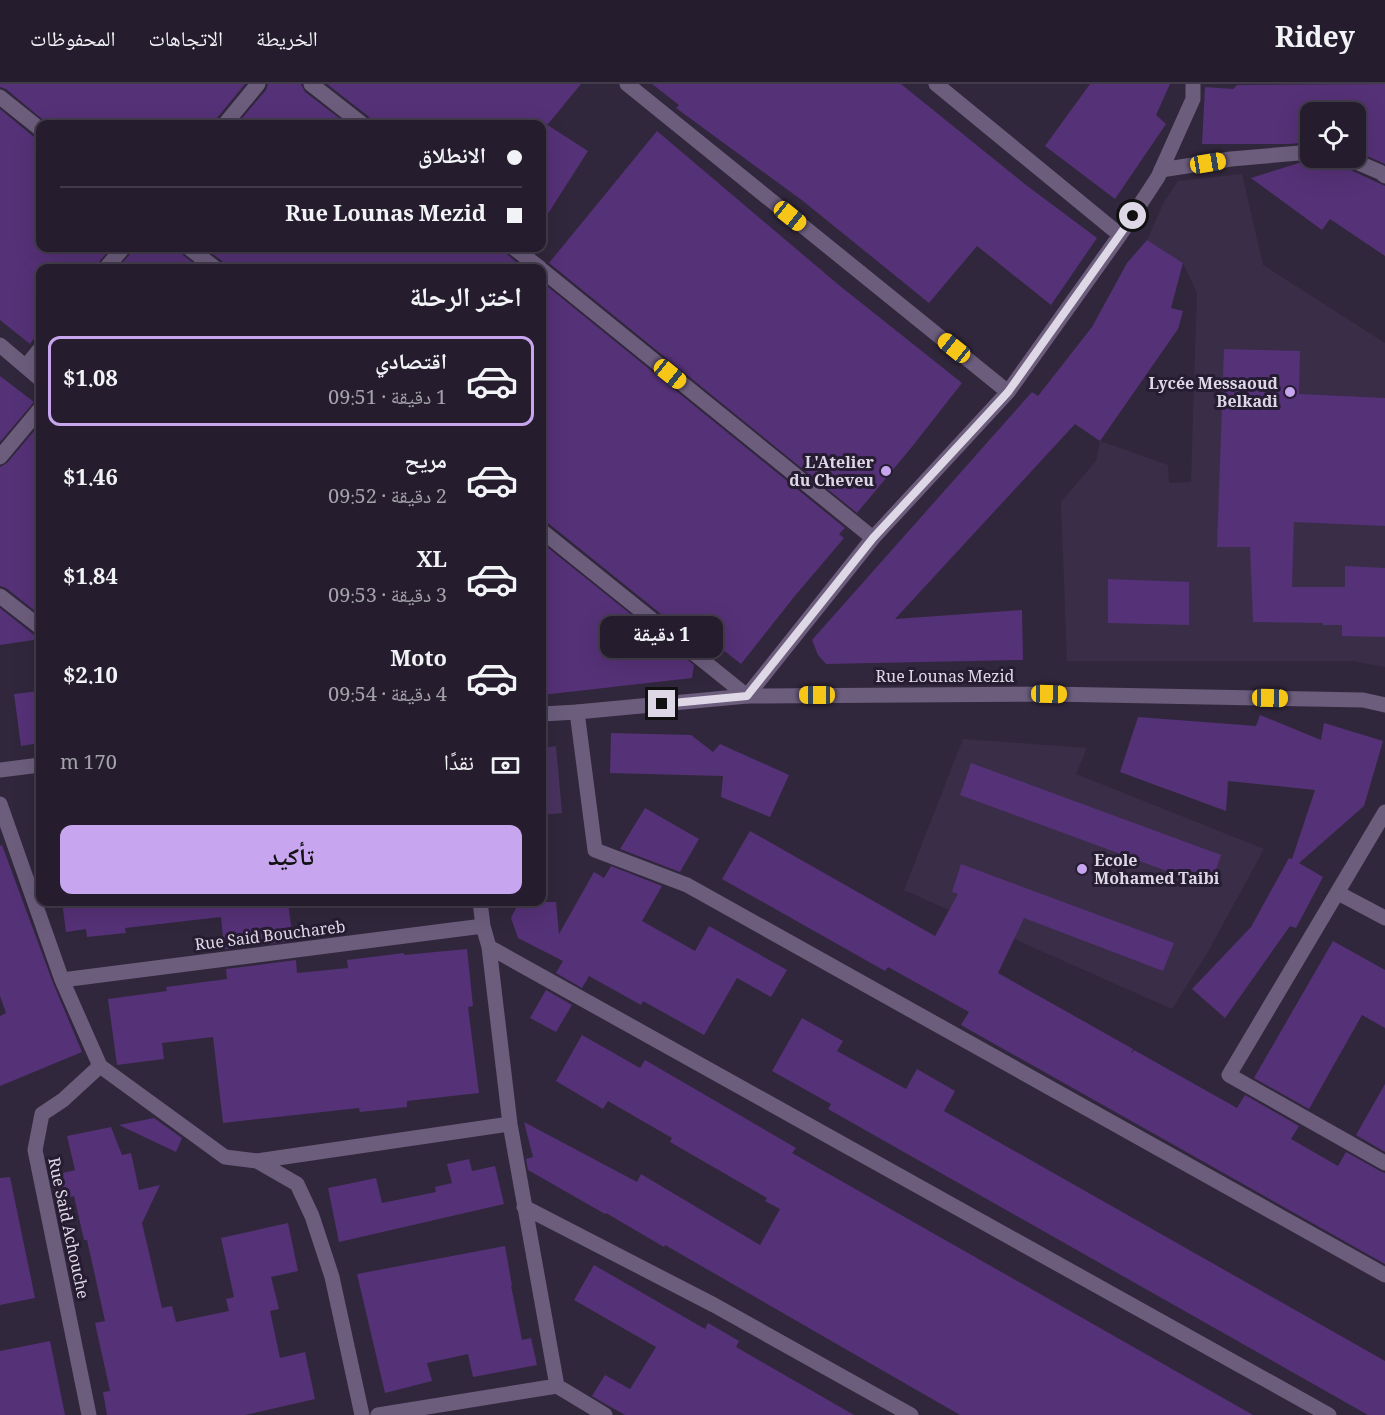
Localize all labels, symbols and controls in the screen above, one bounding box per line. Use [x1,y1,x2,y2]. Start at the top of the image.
text: Ridey [1275,17,1355,65]
text: المحفوظات [30,24,115,59]
text: الاتجاهات [148,24,223,59]
text: الخريطة [256,24,318,59]
map controls [1300,102,1366,168]
button: locate [1300,102,1366,168]
text: الانطلاق [418,139,486,177]
car [1189,151,1227,175]
text: Rue Lounas Mezid [285,197,486,235]
car [770,198,810,234]
route start [1119,202,1146,229]
text: اختر الرحلة [410,277,522,323]
car [934,330,974,366]
text: اقتصادي [375,345,447,383]
icon: car [465,354,519,408]
car [650,356,690,392]
text: $1.08 [63,362,118,400]
place label: Lycée Messaoud Belkadi [1148,372,1279,417]
text: 1 دقيقة · 09:51 [328,383,447,417]
marker: Lycée Messaoud Belkadi [1283,385,1297,399]
text: مريح [404,444,447,482]
place label: L'Atelier du Cheveu [789,451,875,496]
icon: car [465,453,519,507]
text: $1.46 [63,461,118,499]
marker: L'Atelier du Cheveu [879,464,893,478]
text: 2 دقيقة · 09:52 [328,482,447,516]
text: XL [416,543,447,581]
icon: car [465,552,519,606]
text: $1.84 [63,560,118,598]
text: 3 دقيقة · 09:53 [328,581,447,615]
callout: 1 دقيقة [600,617,724,659]
text: 1 دقيقة [633,620,690,654]
text: Moto [390,642,447,680]
icon: car [465,651,519,705]
text: $2.10 [63,659,118,697]
street label: Rue Lounas Mezid [876,665,1015,692]
text: 4 دقيقة · 09:54 [328,680,447,714]
car [1031,685,1067,703]
car [799,686,835,704]
car [1252,689,1288,707]
route end [648,690,675,717]
text: نقدًا [444,746,474,784]
text: 170 m [60,748,117,782]
icon: cash [489,749,522,782]
button: تأكيد [60,825,522,894]
place label: Ecole Mohamed Taibi [1094,849,1220,894]
marker: Ecole Mohamed Taibi [1075,862,1089,876]
street label: Rue Said Bouchareb [193,915,347,960]
street label: Rue Said Achouche [38,1155,95,1302]

